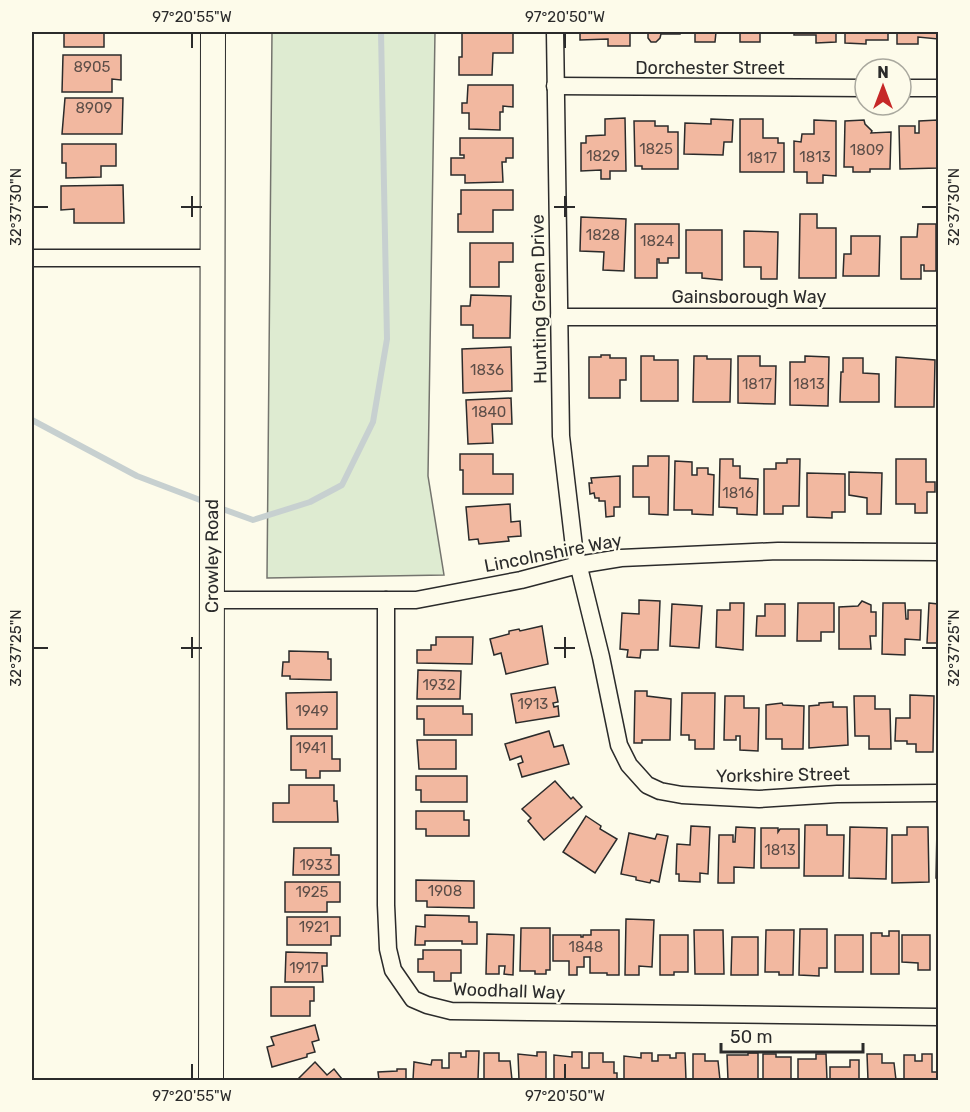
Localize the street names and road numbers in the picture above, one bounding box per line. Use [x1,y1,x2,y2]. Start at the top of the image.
street label: Dorchester Street [635,57,785,79]
street label: Hunting Green Drive [527,214,551,384]
street label: Gainsborough Way [671,286,827,308]
street label: Crowley Road [201,499,223,613]
street label: Lincolnshire Way [482,529,624,577]
street label: Yorkshire Street [716,763,850,787]
street label: Woodhall Way [452,978,566,1004]

